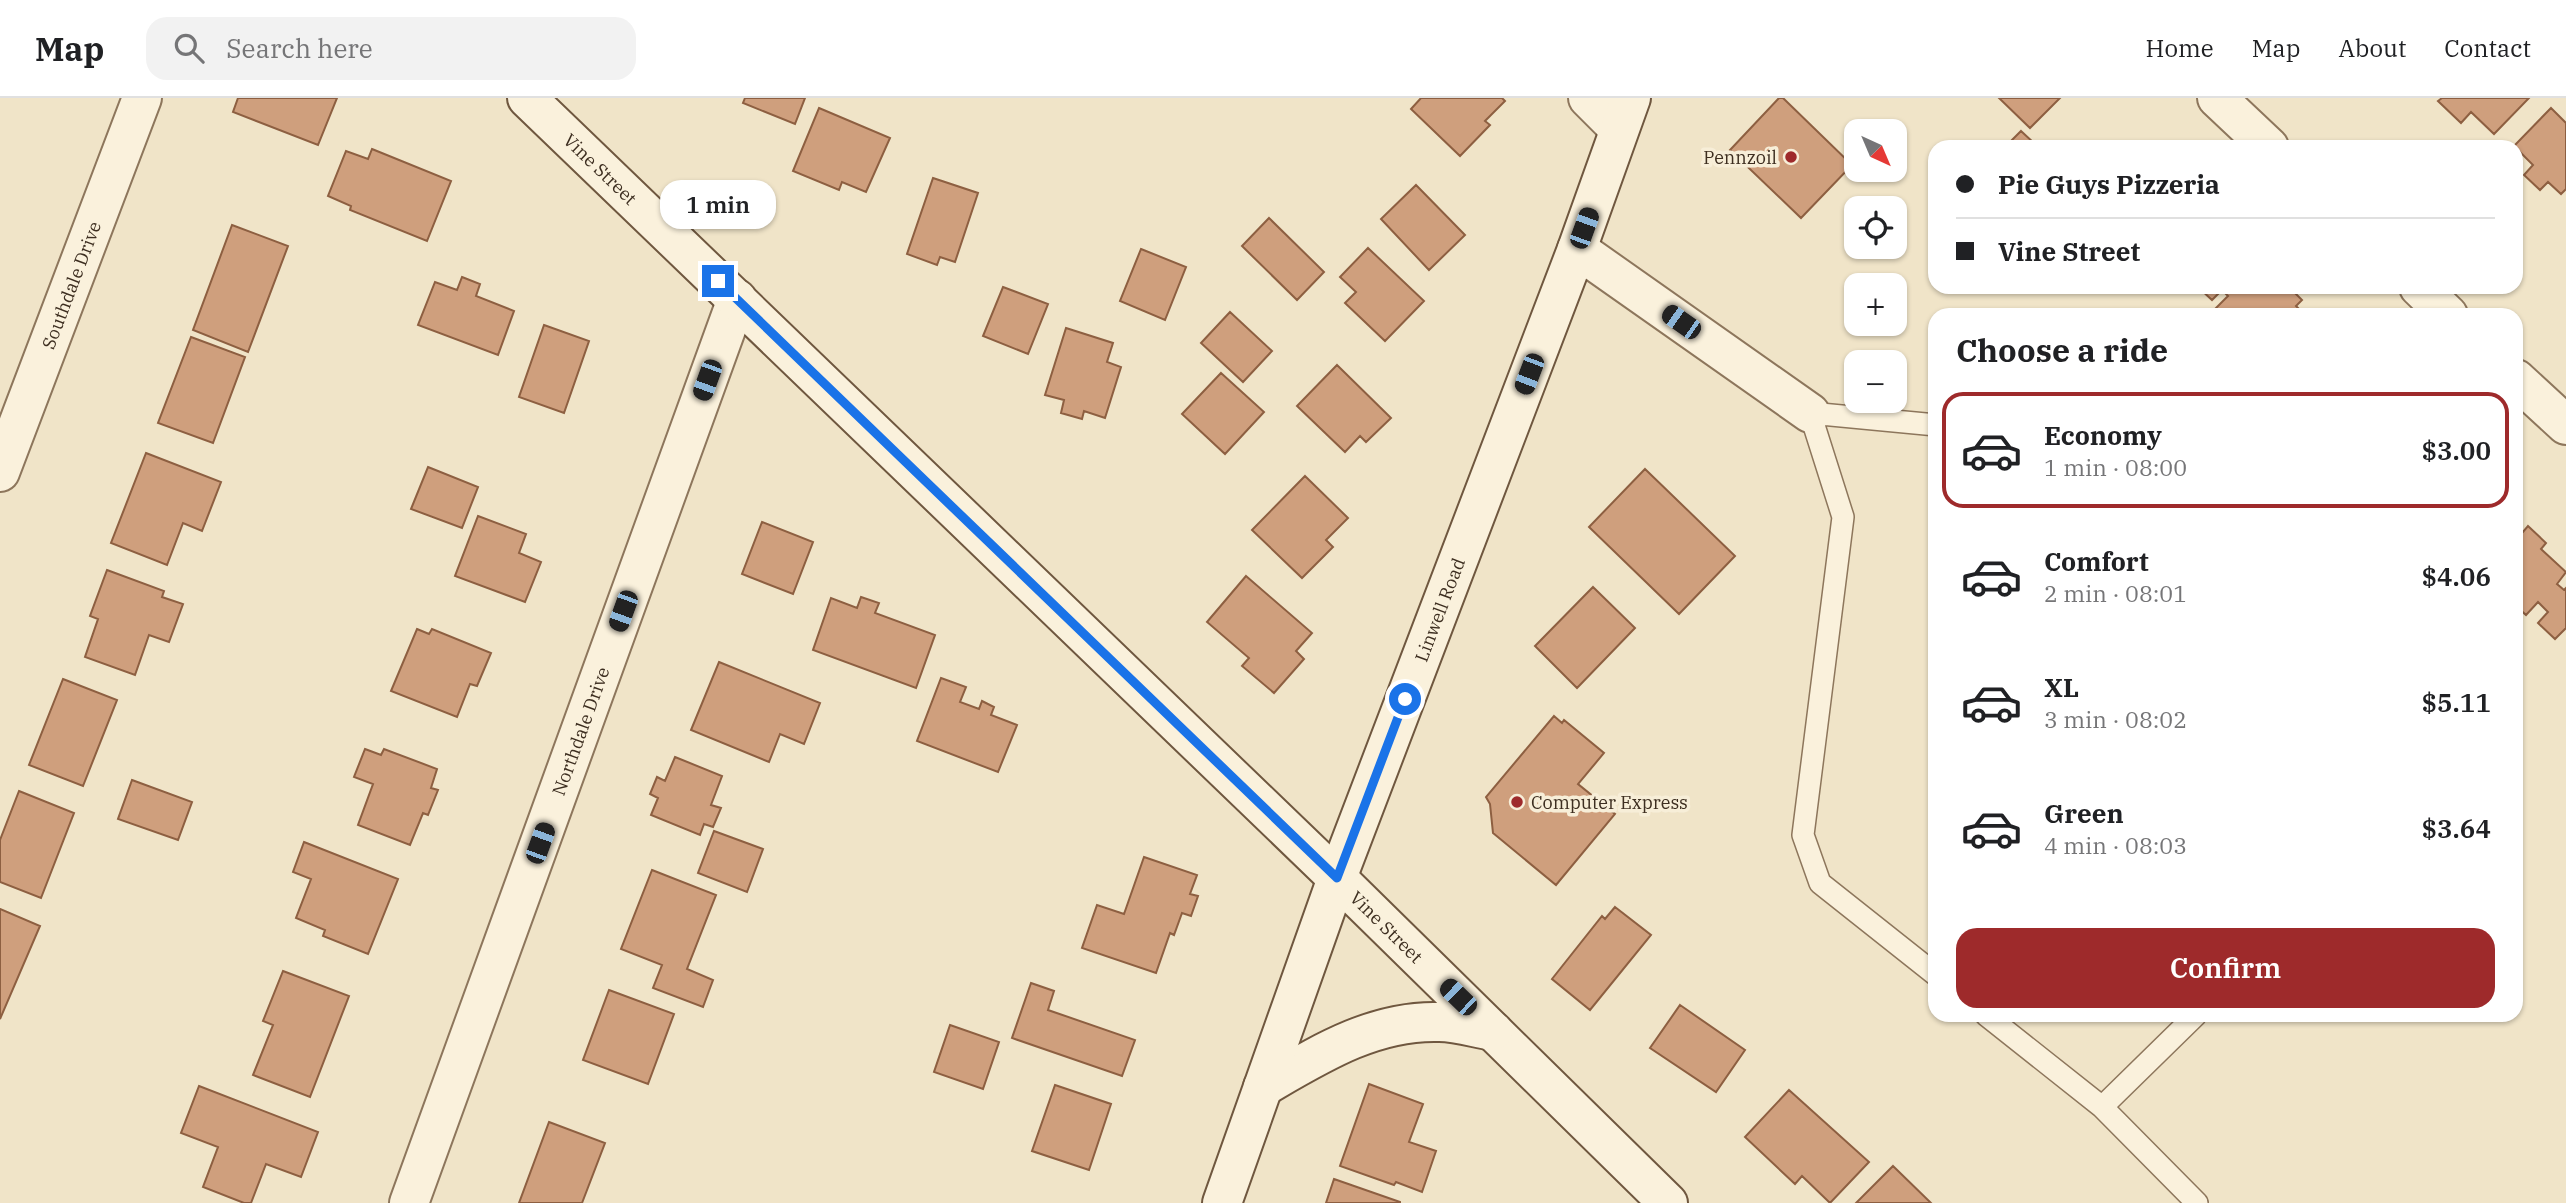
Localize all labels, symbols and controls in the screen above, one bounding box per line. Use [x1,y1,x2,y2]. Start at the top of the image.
search box [146,17,636,80]
text: Map [35,27,104,70]
icon: search [170,29,208,67]
text: Search here [226,31,373,65]
text: Home [2146,32,2214,64]
text: Map [2252,32,2300,64]
text: About [2338,32,2406,64]
text: Contact [2444,32,2531,64]
north arrow [1844,119,1908,182]
map controls [1844,119,1907,413]
street label: Vine Street [559,128,642,209]
place label: Pennzoil [1703,146,1777,169]
marker: Pennzoil [1783,149,1799,165]
text: Pie Guys Pizzeria [1998,167,2220,201]
callout: 1 min [660,180,776,228]
text: 1 min [686,189,750,219]
button: locate [1844,196,1907,259]
car [1567,205,1602,251]
street label: Southdale Drive [36,218,106,352]
text: Vine Street [1998,234,2140,268]
route end [702,265,734,297]
button: + [1844,273,1907,336]
car [1658,301,1705,343]
text: Choose a ride [1956,329,2168,371]
button: − [1844,350,1907,413]
car [1512,351,1547,397]
car [690,357,725,403]
text: Economy [2044,418,2162,452]
icon: car [1960,419,2023,482]
text: $3.00 [2422,433,2491,467]
text: 1 min · 08:00 [2044,452,2187,482]
text: Comfort [2044,544,2149,578]
icon: car [1960,545,2023,608]
street label: Linwell Road [1409,554,1470,665]
text: $4.06 [2422,559,2491,593]
text: 2 min · 08:01 [2044,578,2187,608]
car [606,588,641,634]
street label: Northdale Drive [546,664,614,799]
text: XL [2044,670,2079,704]
icon: car [1960,671,2023,734]
route start [1389,683,1421,715]
text: $5.11 [2422,685,2491,719]
text: 3 min · 08:02 [2044,704,2187,734]
place label: Computer Express [1531,791,1688,814]
marker: Computer Express [1509,794,1525,810]
text: Green [2044,796,2124,830]
icon: car [1960,797,2023,860]
text: $3.64 [2422,811,2491,845]
car [523,820,558,866]
text: 4 min · 08:03 [2044,830,2187,860]
street label: Vine Street [1345,886,1428,968]
button: Confirm [1956,928,2495,1008]
car [1436,975,1481,1019]

